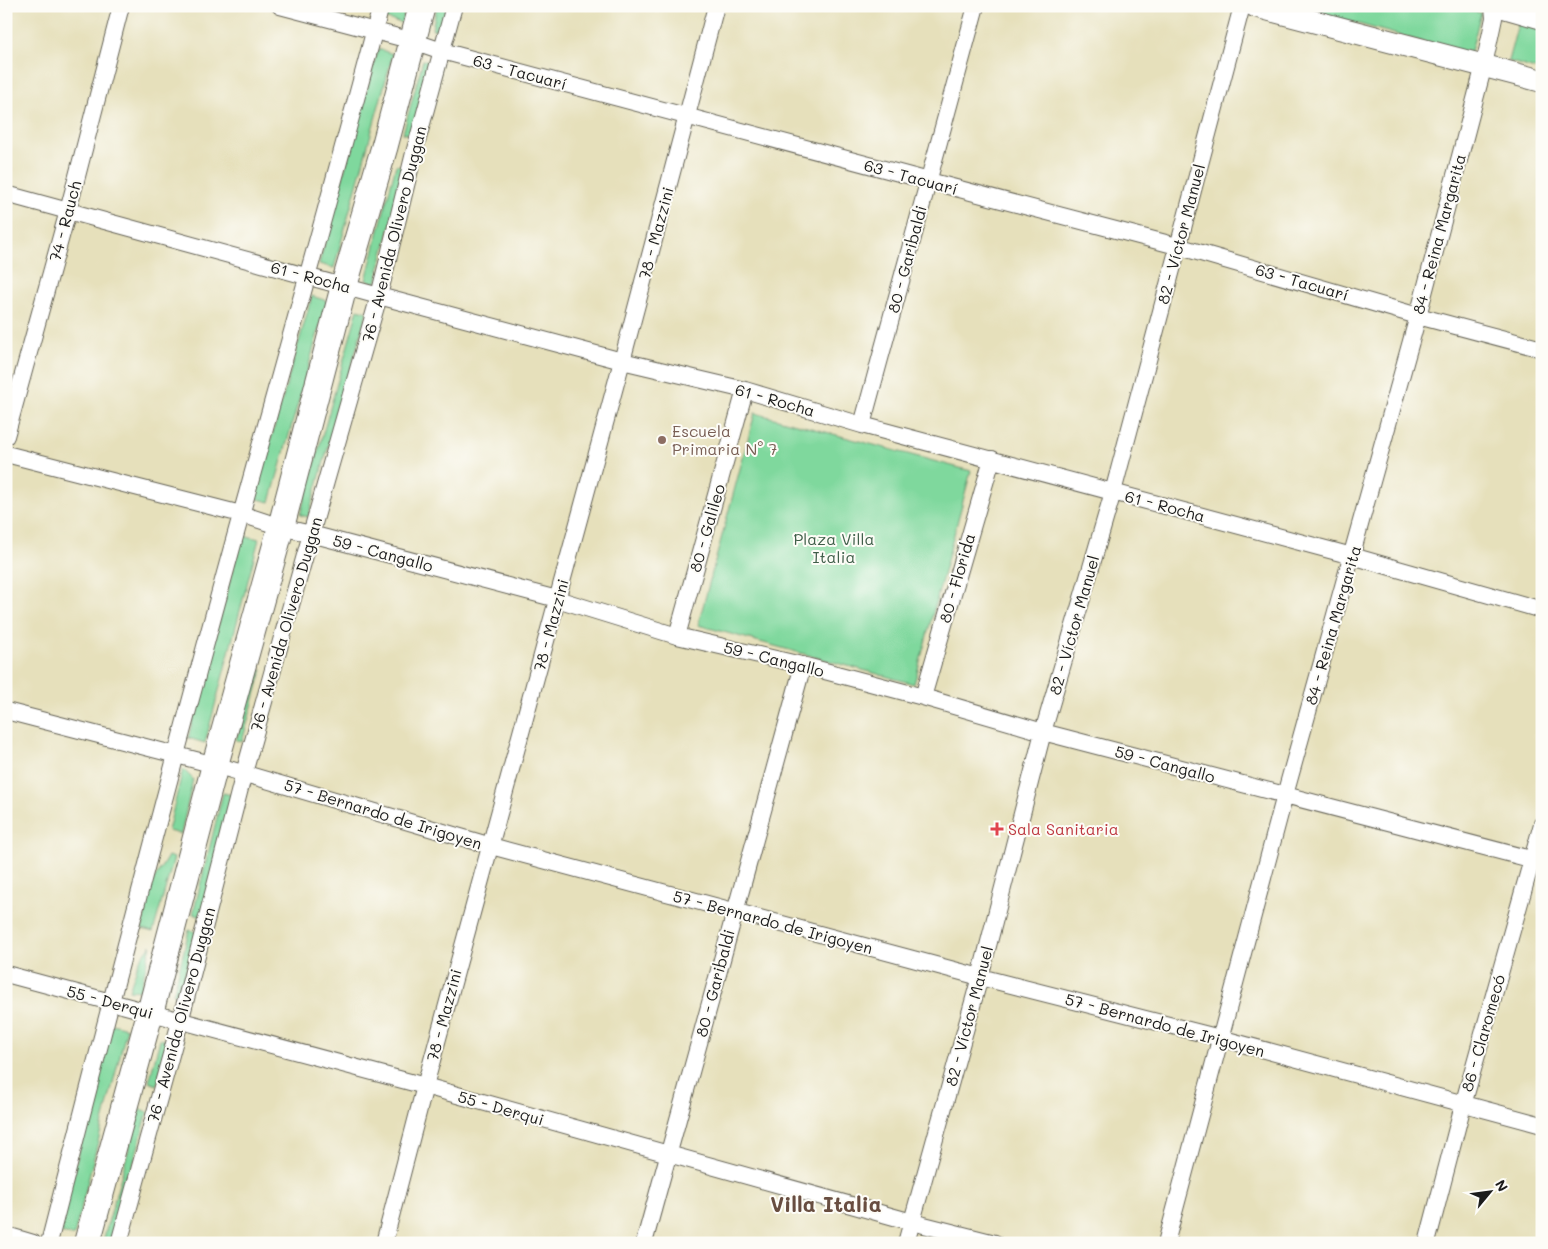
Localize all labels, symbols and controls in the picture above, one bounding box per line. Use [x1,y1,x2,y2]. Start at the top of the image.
street label: 63 - Tacuarí [471,49,569,94]
street label: 76 - Avenida Olivero Duggan [356,124,431,344]
street label: 84 - Reina Margarita [1407,151,1470,316]
street label: 63 - Tacuarí [862,154,960,199]
street label: 82 - Víctor Manuel [1152,161,1209,306]
street label: 74 - Rauch [44,178,85,264]
street label: 78 - Mazzini [633,184,678,281]
street label: 80 - Garibaldi [882,203,931,315]
street label: 61 - Rocha [269,256,353,297]
street label: 63 - Tacuarí [1253,258,1351,305]
street label: 61 - Rocha [733,378,817,421]
place label: Escuela Primaria N° 7 [672,420,778,459]
marker: Escuela Primaria N° 7 [656,434,668,446]
street label: 80 - Galileo [684,481,729,574]
street label: 61 - Rocha [1123,485,1207,526]
street label: 76 - Avenida Olivero Duggan [245,514,326,734]
park label: Plaza Villa Italia [794,528,874,567]
street label: 59 - Cangallo [331,529,436,576]
street label: 80 - Florida [934,531,979,625]
street label: 84 - Reina Margarita [1300,543,1365,707]
street label: 82 - Víctor Manuel [1044,553,1103,697]
street label: 78 - Mazzini [528,576,573,673]
street label: 59 - Cangallo [722,636,827,681]
street label: 59 - Cangallo [1113,740,1218,787]
street label: 57 - Bernardo de Irigoyen [282,773,485,854]
place label: Sala Sanitaria [1008,818,1119,839]
marker: Sala Sanitaria [990,822,1004,836]
street label: 57 - Bernardo de Irigoyen [671,885,875,958]
street label: 76 - Avenida Olivero Duggan [142,905,219,1125]
street label: 80 - Garibaldi [690,927,739,1039]
street label: 82 - Víctor Manuel [940,943,997,1088]
street label: 78 - Mazzini [421,966,466,1063]
street label: 86 - Claromecó [1456,972,1509,1094]
street label: 55 - Derqui [65,980,156,1023]
street label: 57 - Bernardo de Irigoyen [1063,988,1267,1061]
street label: 55 - Derqui [456,1085,547,1130]
north arrow [1466,1166,1516,1216]
text: N [1491,1176,1513,1195]
district label: Villa Italia [770,1190,882,1217]

